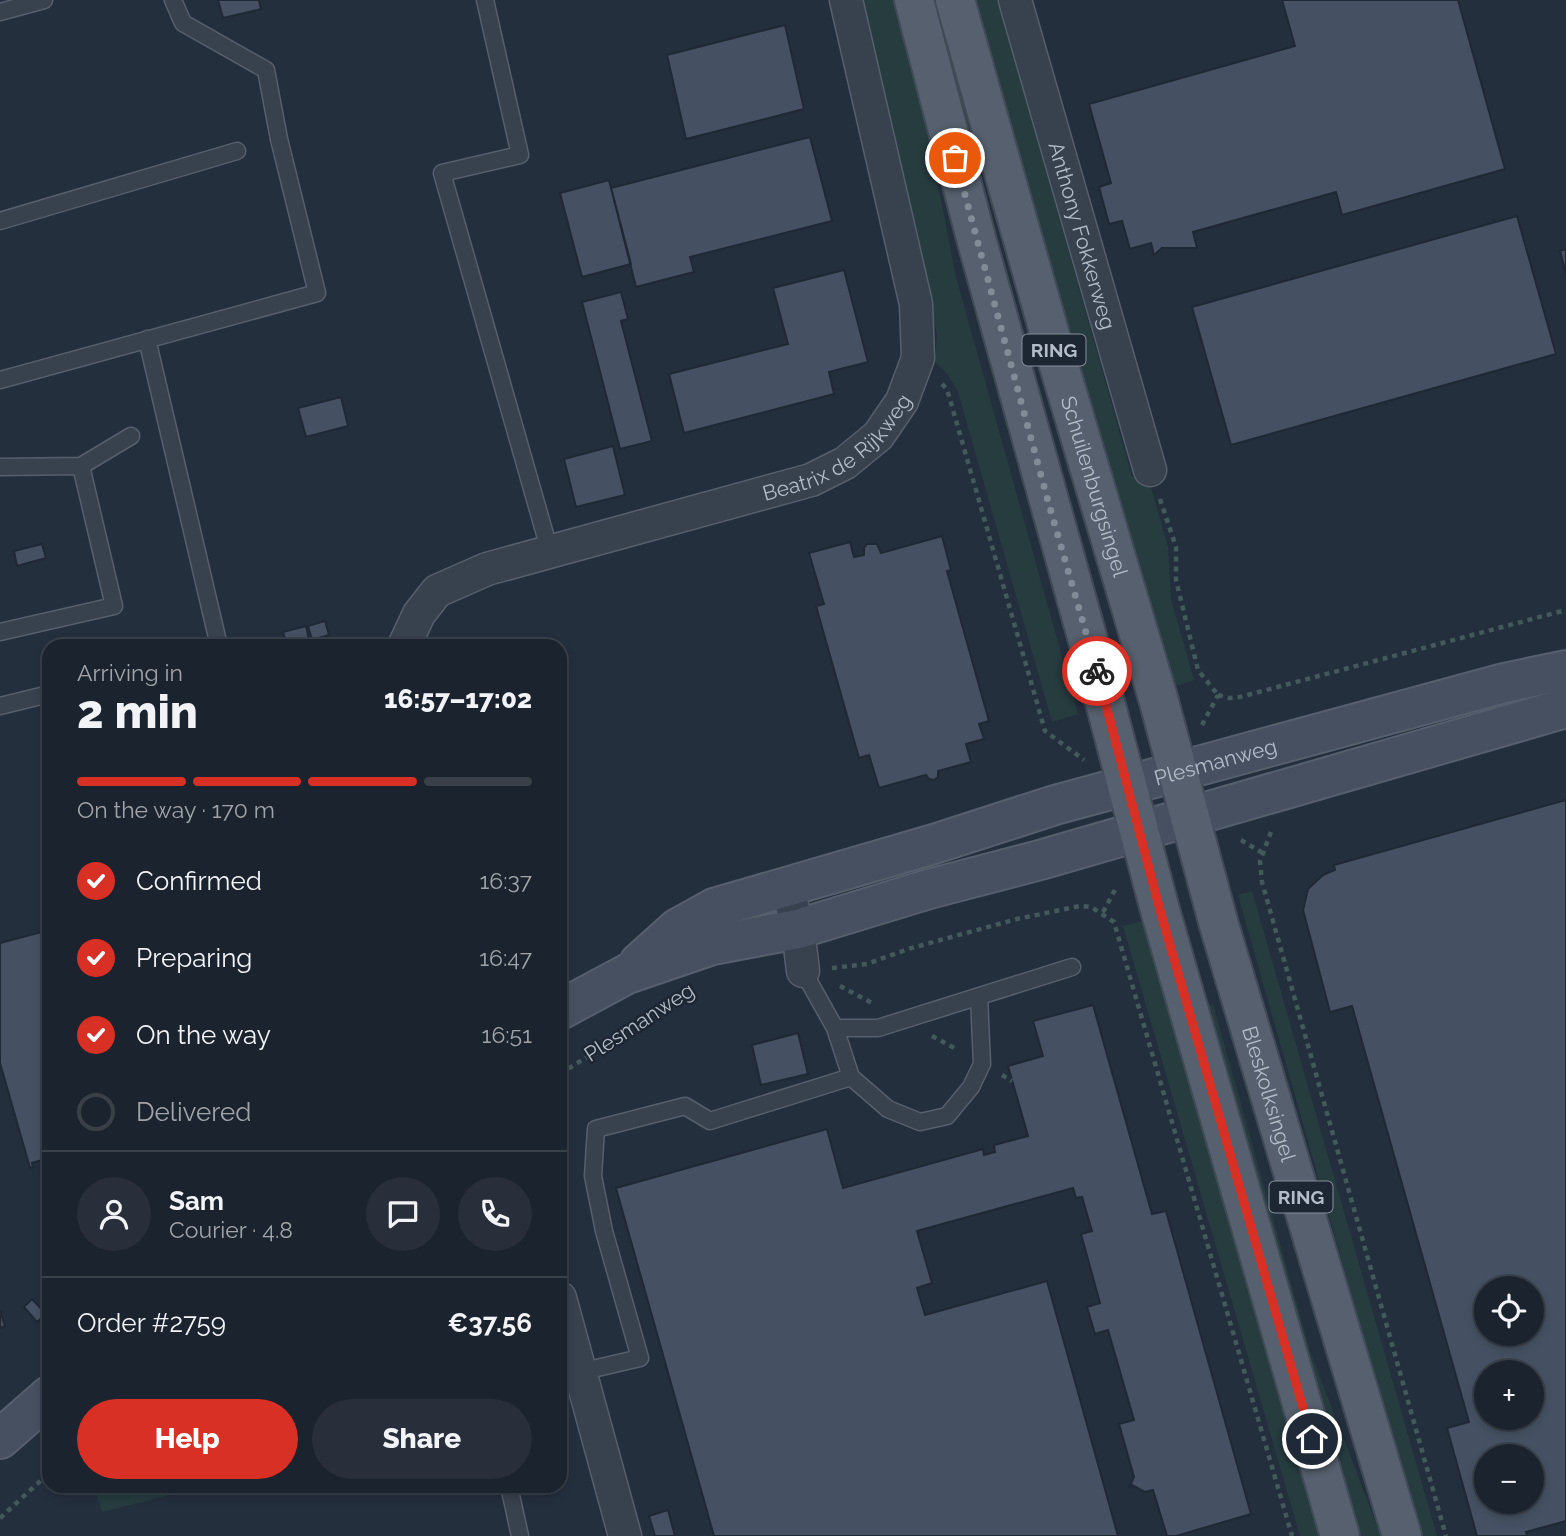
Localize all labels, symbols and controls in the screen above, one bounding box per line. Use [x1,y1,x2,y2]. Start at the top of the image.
pin [925,128,985,188]
icon: bag [936,139,974,177]
street label: Anthony Fokkerweg [1044,139,1121,332]
road number: RING [1023,334,1086,366]
street label: Beatrix de Rijkweg [760,389,916,505]
street label: Schuilenburgsingel [1056,393,1134,580]
courier [1062,636,1132,706]
icon: bike [1078,652,1116,690]
text: Arriving in [77,659,183,686]
text: 16:57–17:02 [384,684,532,714]
text: 2 min [77,685,198,739]
street label: Plesmanweg [1151,733,1279,790]
text: On the way · 170 m [77,796,275,823]
icon: check [77,862,115,900]
text: Confirmed [136,866,262,896]
text: 16:37 [479,867,532,894]
icon: check [77,939,115,977]
text: Preparing [136,943,252,973]
text: 16:47 [479,944,532,971]
street label: Plesmanweg [579,977,699,1067]
icon: check [77,1016,115,1054]
text: On the way [136,1020,271,1050]
text: 16:51 [482,1021,532,1048]
street label: Bleskolksingel [1237,1023,1302,1165]
text: Delivered [136,1097,251,1127]
button: person [77,1177,151,1251]
button: chat [366,1177,440,1251]
button: phone [458,1177,532,1251]
road number: RING [1270,1182,1332,1212]
text: Sam [169,1186,224,1216]
text: Courier · 4.8 [169,1216,293,1243]
map controls [1474,1276,1544,1514]
button: locate [1474,1276,1544,1346]
text: Order #2759 [77,1308,226,1338]
text: €37.56 [448,1308,532,1338]
button: + [1474,1360,1544,1430]
button: Help [77,1399,298,1479]
button: Share [312,1399,532,1479]
pin [1282,1409,1342,1469]
icon: home [1293,1420,1331,1458]
button: − [1474,1444,1544,1514]

